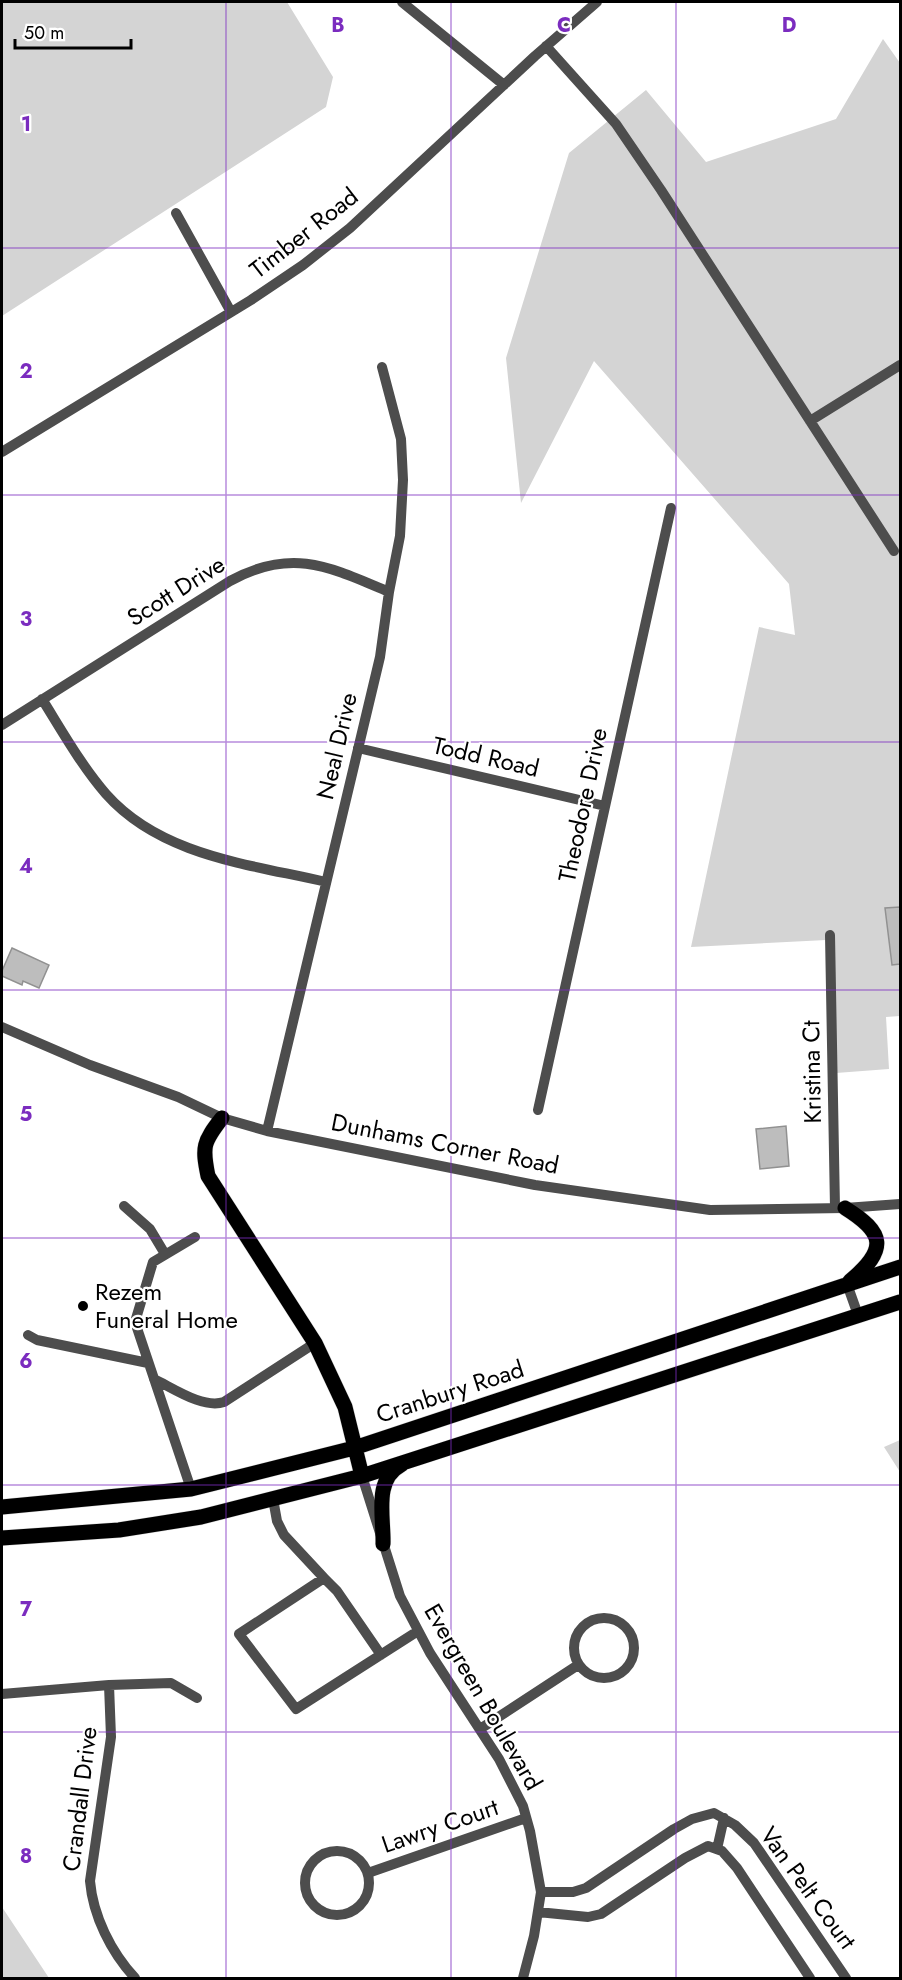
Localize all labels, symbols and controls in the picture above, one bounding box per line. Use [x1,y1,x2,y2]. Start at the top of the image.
text: B [331,11,345,40]
text: C [557,11,571,40]
text: D [782,11,796,40]
scale bar [15,12,130,50]
text: 50 m [24,20,64,46]
text: 1 [21,110,31,139]
street label: Timber Road [242,179,365,286]
text: 2 [19,357,33,386]
street label: Scott Drive [120,547,232,635]
text: 3 [20,605,32,634]
street label: Neal Drive [307,689,366,803]
street label: Theodore Drive [549,725,616,885]
street label: Todd Road [429,727,543,786]
text: 4 [19,852,33,881]
street label: Kristina Ct [793,1020,830,1124]
text: 5 [20,1100,33,1129]
street label: Dunhams Corner Road [328,1104,562,1183]
place label: Rezem Funeral Home [95,1274,238,1337]
marker: Rezem Funeral Home [76,1299,90,1313]
text: 6 [19,1347,33,1376]
street label: Cranbury Road [371,1351,528,1432]
text: 7 [20,1595,33,1624]
street label: Evergreen Boulevard [416,1597,551,1797]
street label: Crandall Drive [53,1725,106,1873]
street label: Lawry Court [377,1789,503,1862]
street label: Van Pelt Court [752,1819,865,1957]
text: 8 [20,1842,32,1871]

